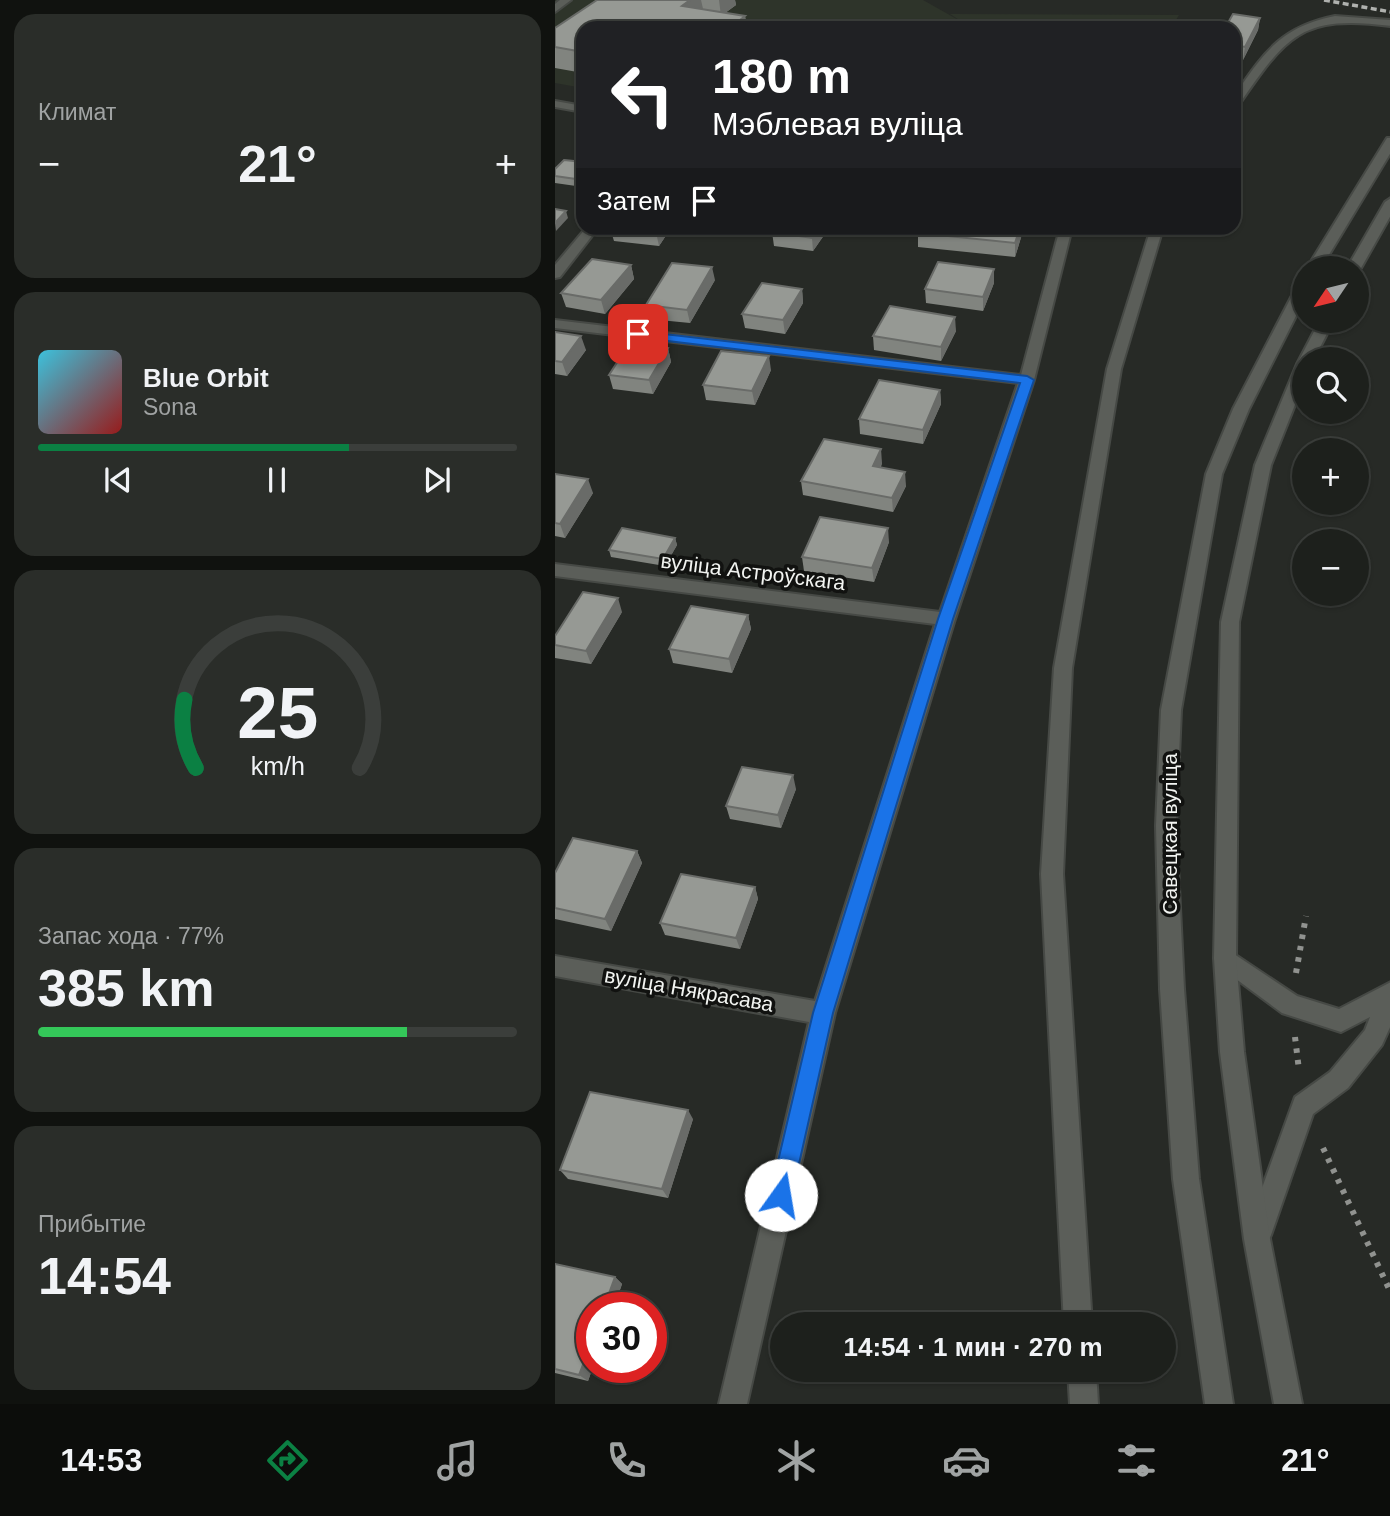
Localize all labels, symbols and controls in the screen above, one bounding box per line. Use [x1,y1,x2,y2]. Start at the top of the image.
icon: left [597,49,688,140]
text: 180 m [712,49,851,103]
text: Климат [38,99,116,125]
text: Мэблевая вуліца [712,106,963,142]
text: 21° [238,135,317,193]
text: − [38,143,60,185]
text: + [495,143,517,185]
icon: arrive [685,182,723,220]
text: Затем [597,186,671,216]
north arrow [1292,256,1369,332]
map controls [1292,256,1369,606]
pin [608,304,668,364]
icon: arrive [619,315,657,353]
button: search [1292,347,1369,424]
text: Blue Orbit [143,363,269,393]
text: Sona [143,394,197,420]
button: + [1292,438,1369,515]
icon: previous [99,461,137,499]
icon: pause [258,461,296,499]
icon: next [418,461,456,499]
button: − [1292,529,1369,606]
street label: вуліца Астроўскага [659,549,847,594]
text: 25 [237,672,318,753]
text: km/h [250,752,305,780]
street label: Савецкая вуліца [1158,753,1181,915]
text: Запас хода · 77% [38,923,224,949]
text: 385 km [38,959,214,1017]
street label: вуліца Някрасава [603,963,776,1016]
position arrow [744,1158,818,1232]
text: Прибытие [38,1211,146,1237]
text: 14:54 [38,1247,171,1305]
speed limit sign: 30 [576,1292,667,1383]
text: 14:54 · 1 мин · 270 m [843,1332,1103,1362]
icon: directions [263,1436,312,1485]
icon: music [433,1436,482,1485]
icon: phone [602,1436,651,1485]
icon: climate [772,1436,821,1485]
icon: car [942,1436,991,1485]
icon: filters [1112,1436,1161,1485]
text: 14:53 [60,1442,142,1478]
text: 21° [1281,1442,1330,1478]

